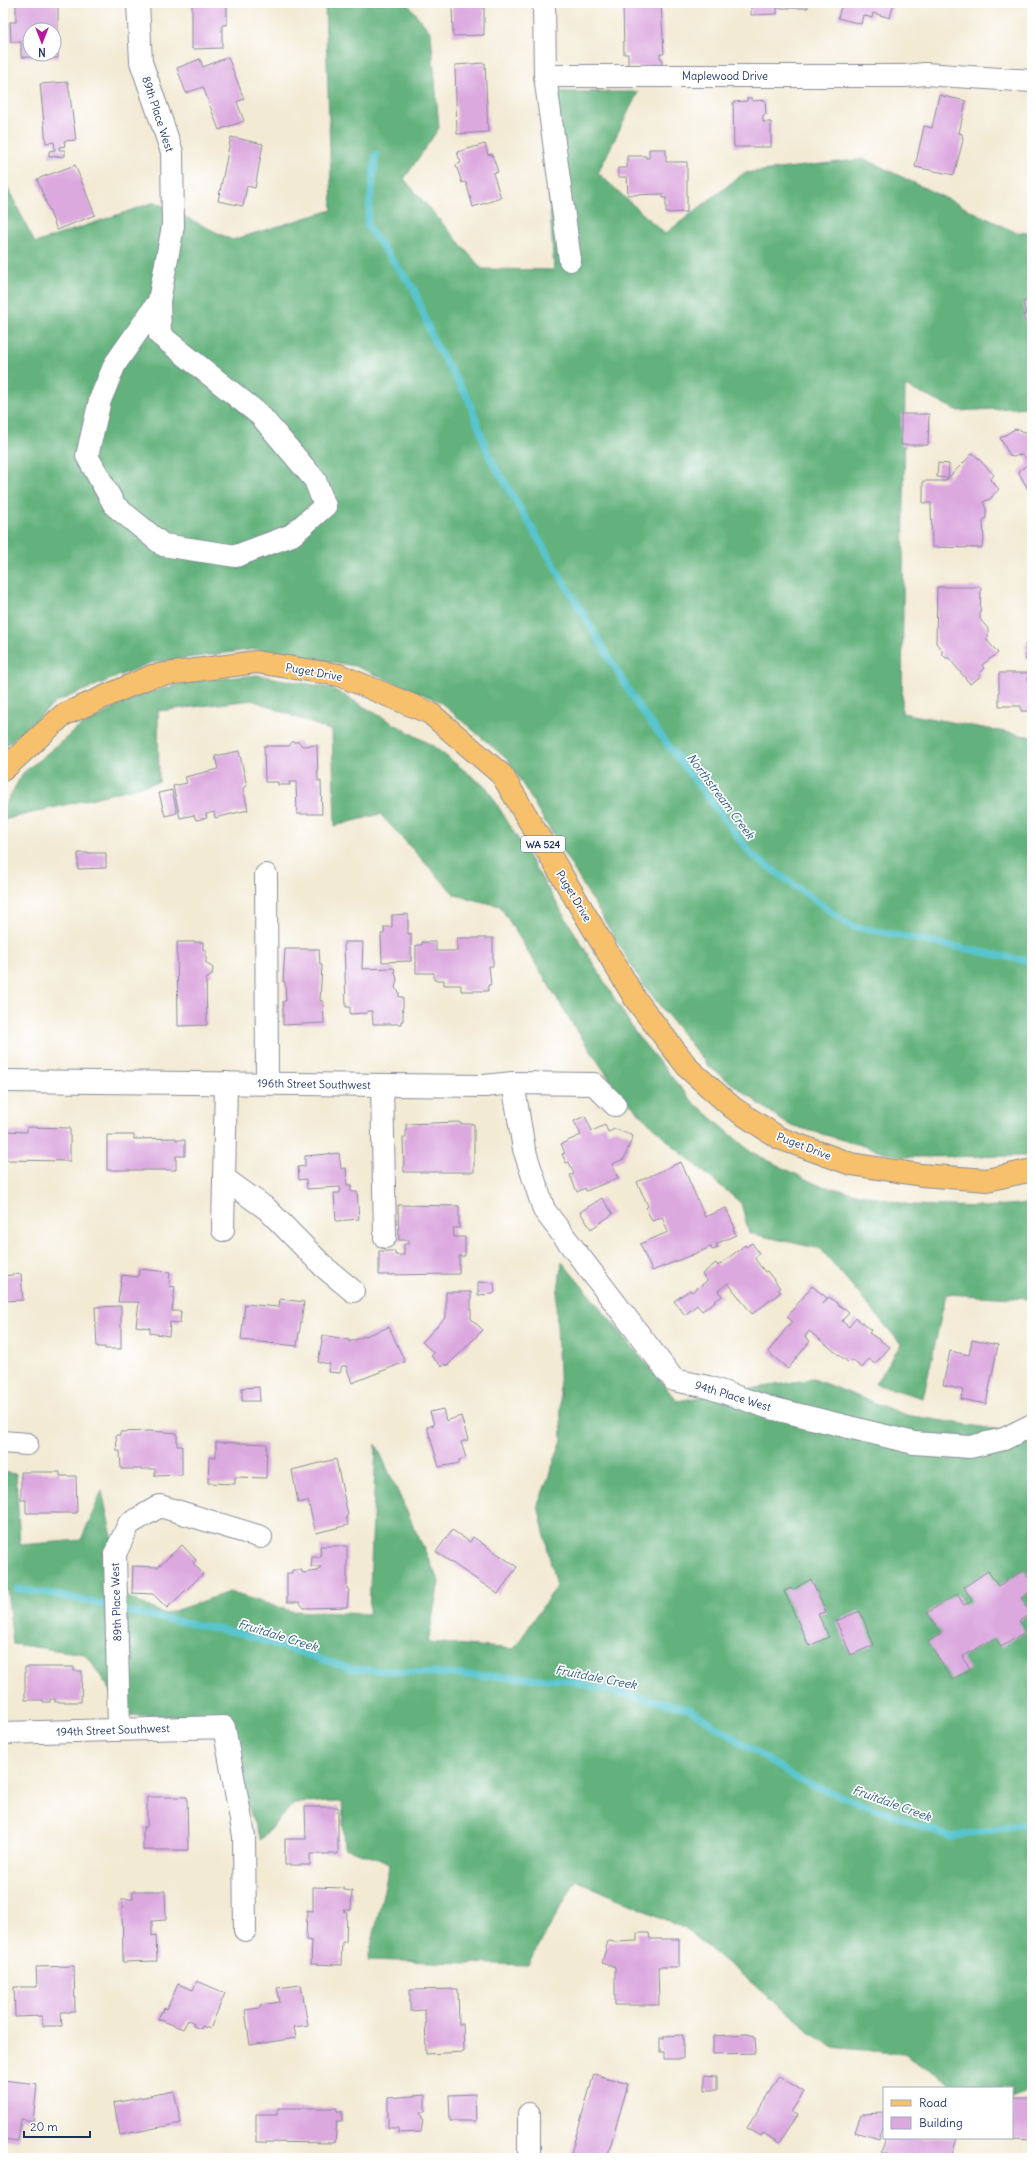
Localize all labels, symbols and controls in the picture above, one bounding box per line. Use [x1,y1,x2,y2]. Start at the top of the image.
north arrow [22,22,62,62]
text: N [38,45,46,59]
street label: Maplewood Drive [682,69,768,83]
street label: 89th Place West [139,74,177,154]
street label: Puget Drive [285,660,344,684]
water label: Northstream Creek [684,750,758,842]
road number: WA 524 [521,836,565,852]
street label: Puget Drive [553,868,595,924]
street label: 196th Street Southwest [257,1076,371,1092]
street label: Puget Drive [775,1129,833,1163]
street label: 94th Place West [693,1378,773,1414]
street label: 89th Place West [108,1562,124,1642]
water label: Fruitdale Creek [236,1616,320,1654]
water label: Fruitdale Creek [554,1662,639,1692]
street label: 194th Street Southwest [56,1721,170,1739]
water label: Fruitdale Creek [851,1782,934,1824]
legend [883,2087,1013,2139]
text: Road [919,2095,947,2110]
scale bar [24,2113,90,2139]
text: Building [919,2115,963,2130]
text: 20 m [30,2119,58,2134]

